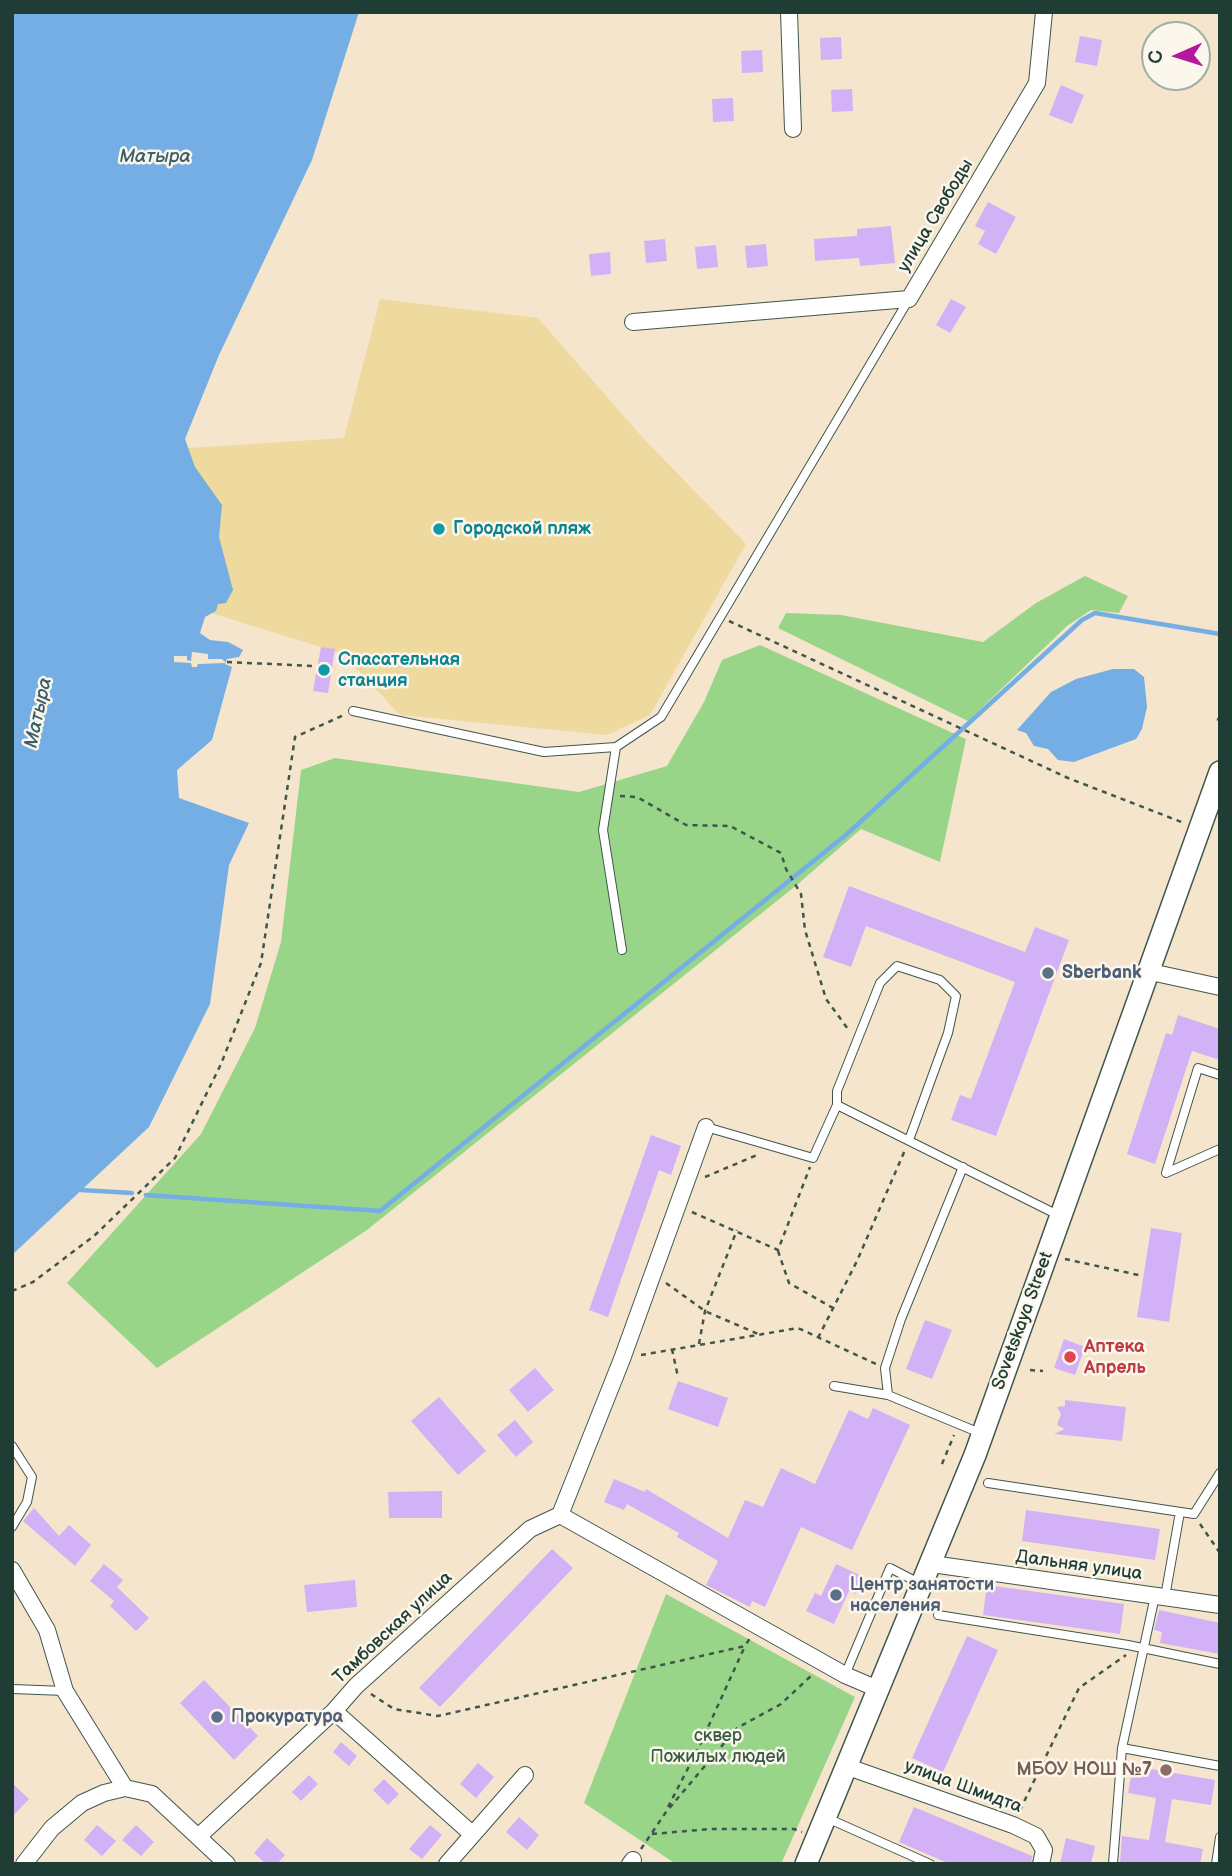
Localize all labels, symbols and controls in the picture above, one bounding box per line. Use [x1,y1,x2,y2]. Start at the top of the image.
north arrow [1141,21,1211,91]
text: С [1145,50,1168,64]
water label: Матыра [119,146,191,168]
street label: улица Свободы [894,155,978,277]
place label: Городской пляж [453,518,591,540]
marker: Городской пляж [431,521,447,537]
place label: Спасательная станция [338,649,460,692]
marker: Спасательная станция [316,662,332,678]
water label: Матыра [20,676,58,750]
place label: Sberbank [1062,962,1141,984]
marker: Sberbank [1040,965,1056,981]
street label: Sovetskaya Street [988,1249,1058,1393]
place label: Аптека Апрель [1084,1336,1146,1378]
marker: Аптека Апрель [1062,1349,1078,1365]
street label: Дальняя улица [1014,1546,1144,1586]
street label: Тамбовская улица [329,1567,457,1689]
place label: Центр занятости населения [850,1574,994,1616]
marker: Центр занятости населения [828,1587,844,1603]
place label: Прокуратура [231,1706,343,1728]
marker: Прокуратура [209,1709,225,1725]
park label: сквер Пожилых людей [650,1725,786,1768]
street label: улица Шмидта [901,1756,1025,1818]
place label: МБОУ НОШ №7 [1016,1759,1152,1781]
marker: МБОУ НОШ №7 [1158,1762,1174,1778]

